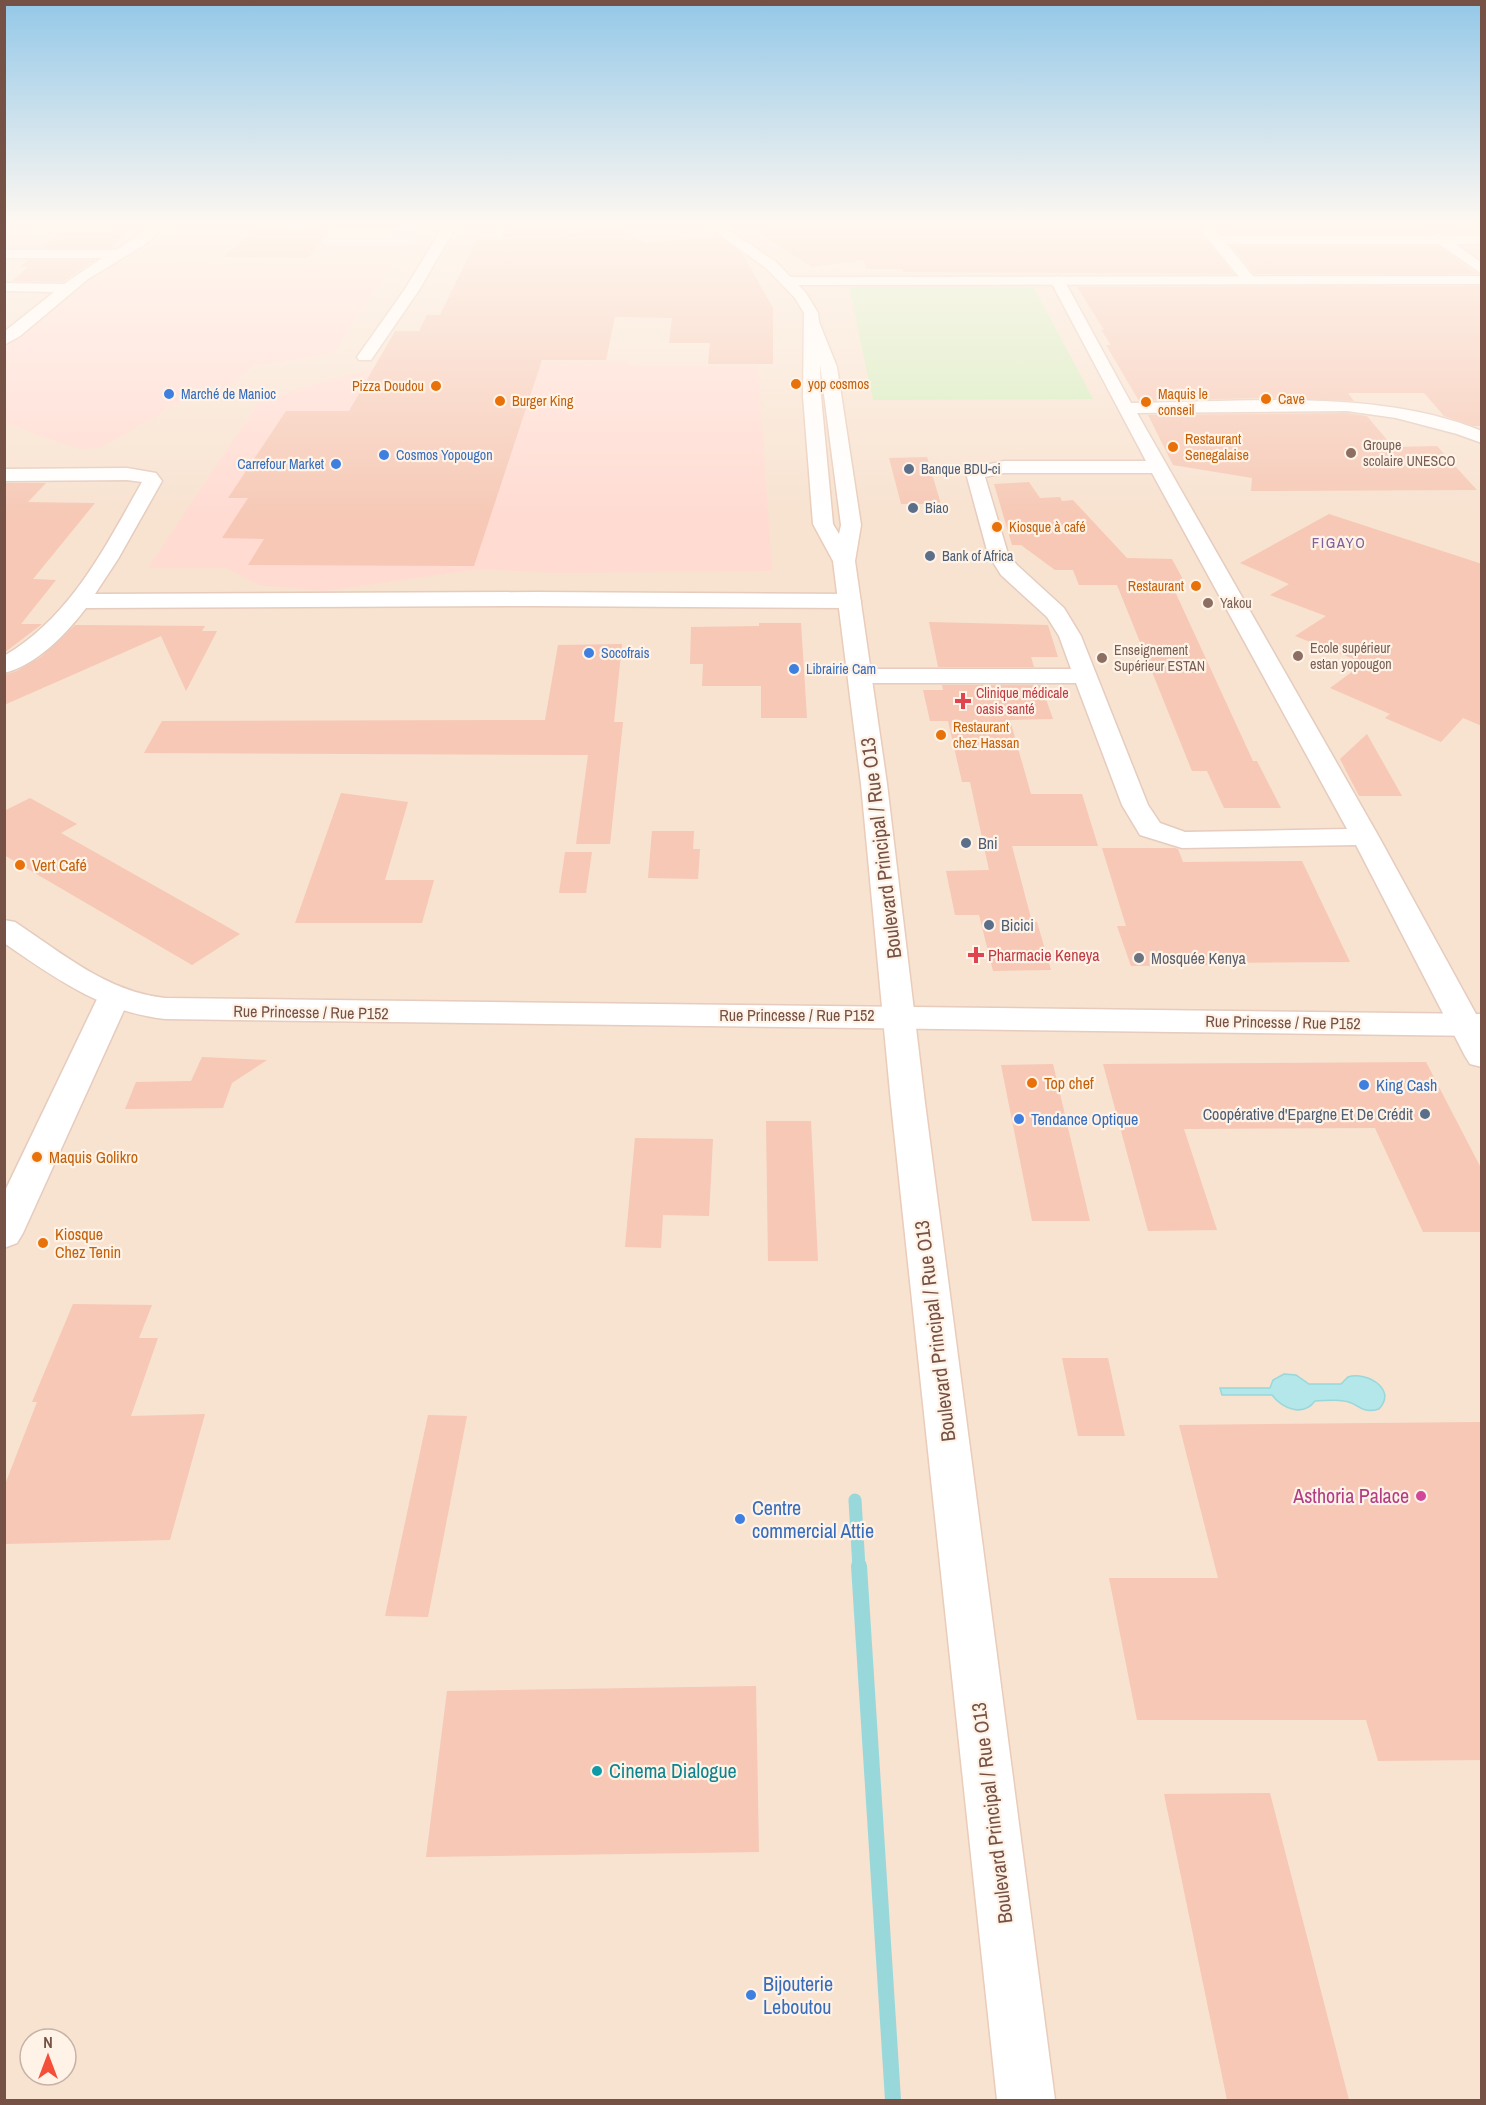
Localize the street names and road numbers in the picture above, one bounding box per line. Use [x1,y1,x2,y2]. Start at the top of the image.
street label: Boulevard Principal / Rue O13 [854,736,907,960]
street label: Rue Princesse / Rue P152 [233,1000,389,1024]
street label: Rue Princesse / Rue P152 [719,1004,875,1026]
street label: Rue Princesse / Rue P152 [1205,1010,1361,1034]
street label: Boulevard Principal / Rue O13 [908,1219,961,1443]
street label: Boulevard Principal / Rue O13 [965,1701,1018,1925]

